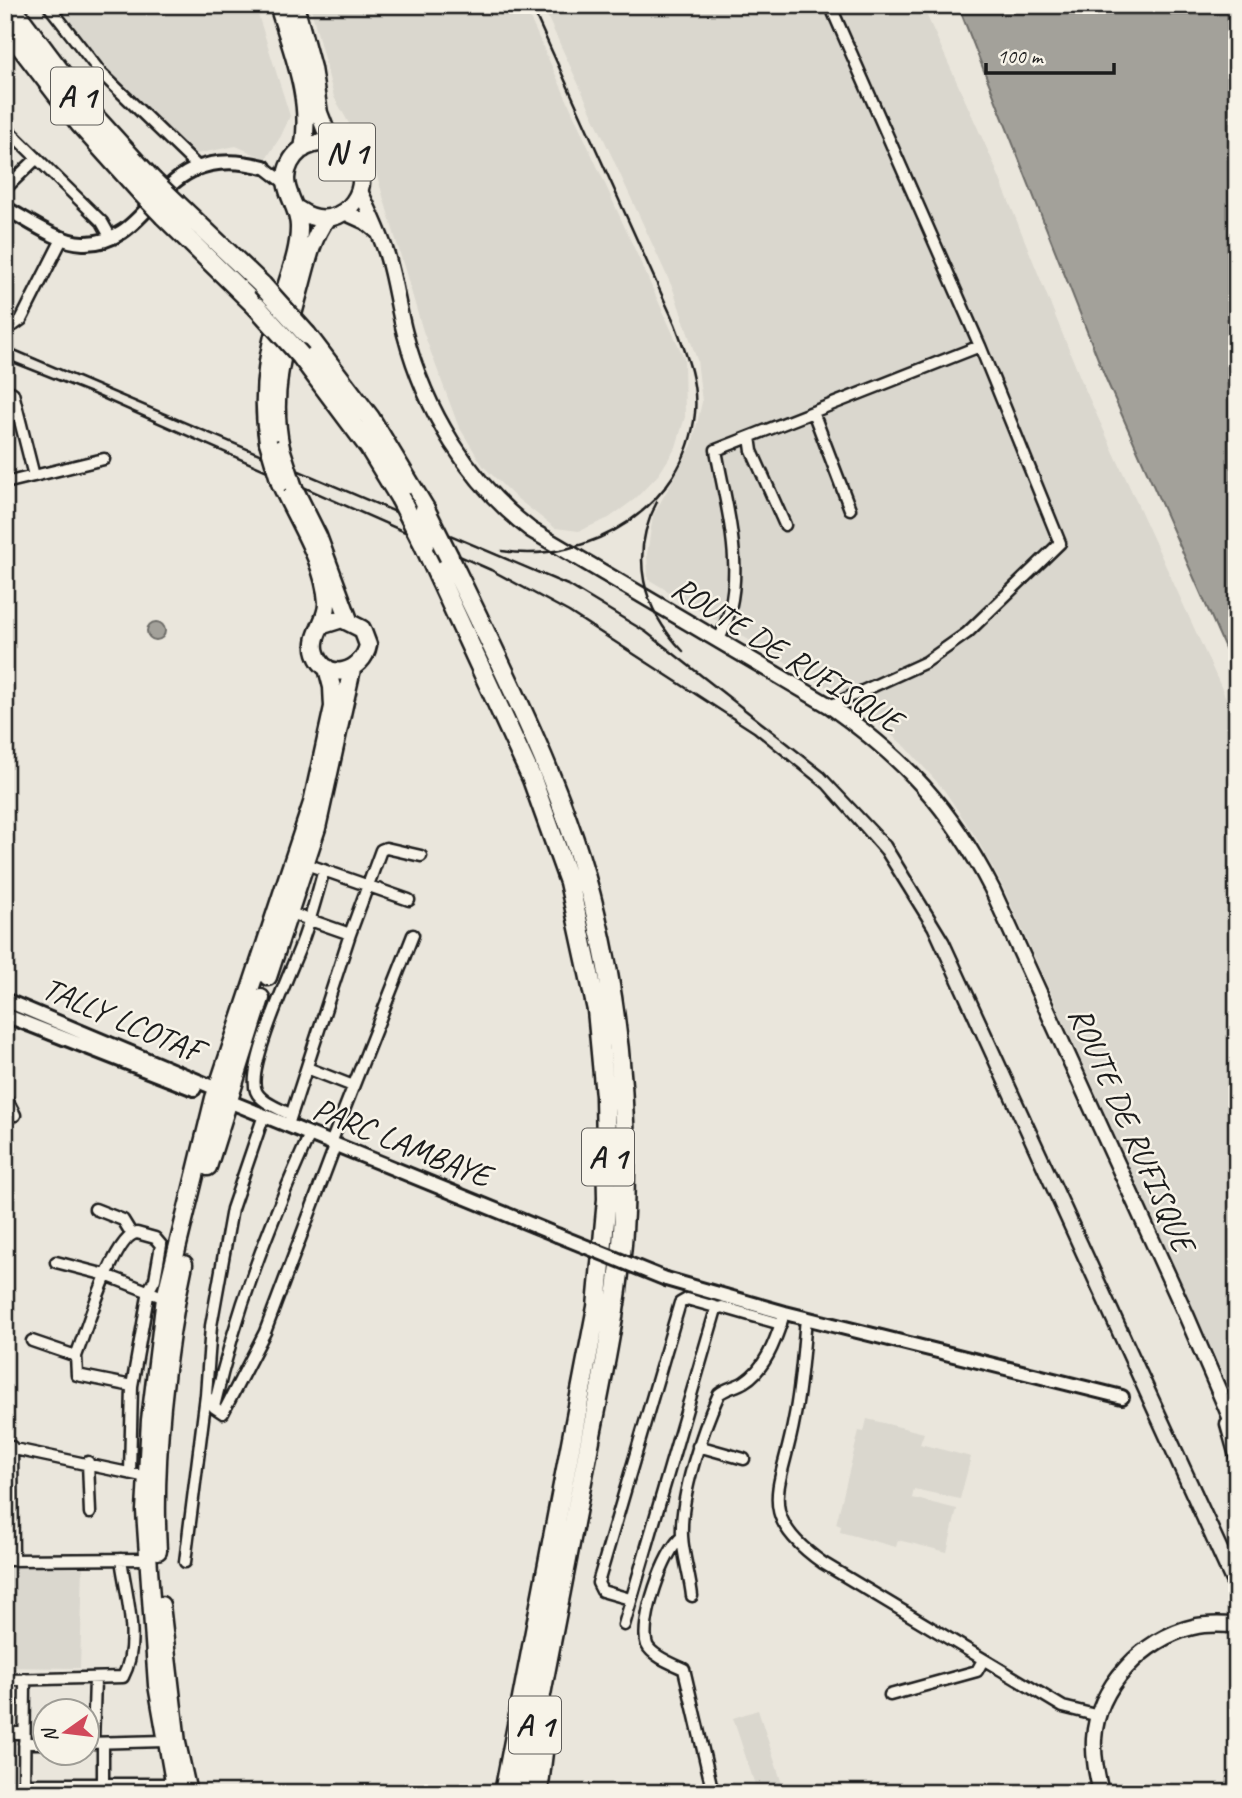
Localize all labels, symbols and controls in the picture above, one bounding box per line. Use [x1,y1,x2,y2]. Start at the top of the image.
scale bar [986,32,1114,76]
text: 100 m [997,43,1044,69]
road number: A 1 [51,68,103,124]
road number: N 1 [319,124,375,180]
street label: ROUTE DE RUFISQUE [664,566,913,744]
street label: TALLY LCOTAF [36,967,215,1074]
street label: ROUTE DE RUFISQUE [1059,1000,1206,1261]
street label: PARC LAMBAYE [307,1087,501,1198]
road number: A 1 [582,1128,634,1186]
north arrow [32,1696,102,1766]
road number: A 1 [509,1696,561,1754]
text: N [37,1724,64,1744]

